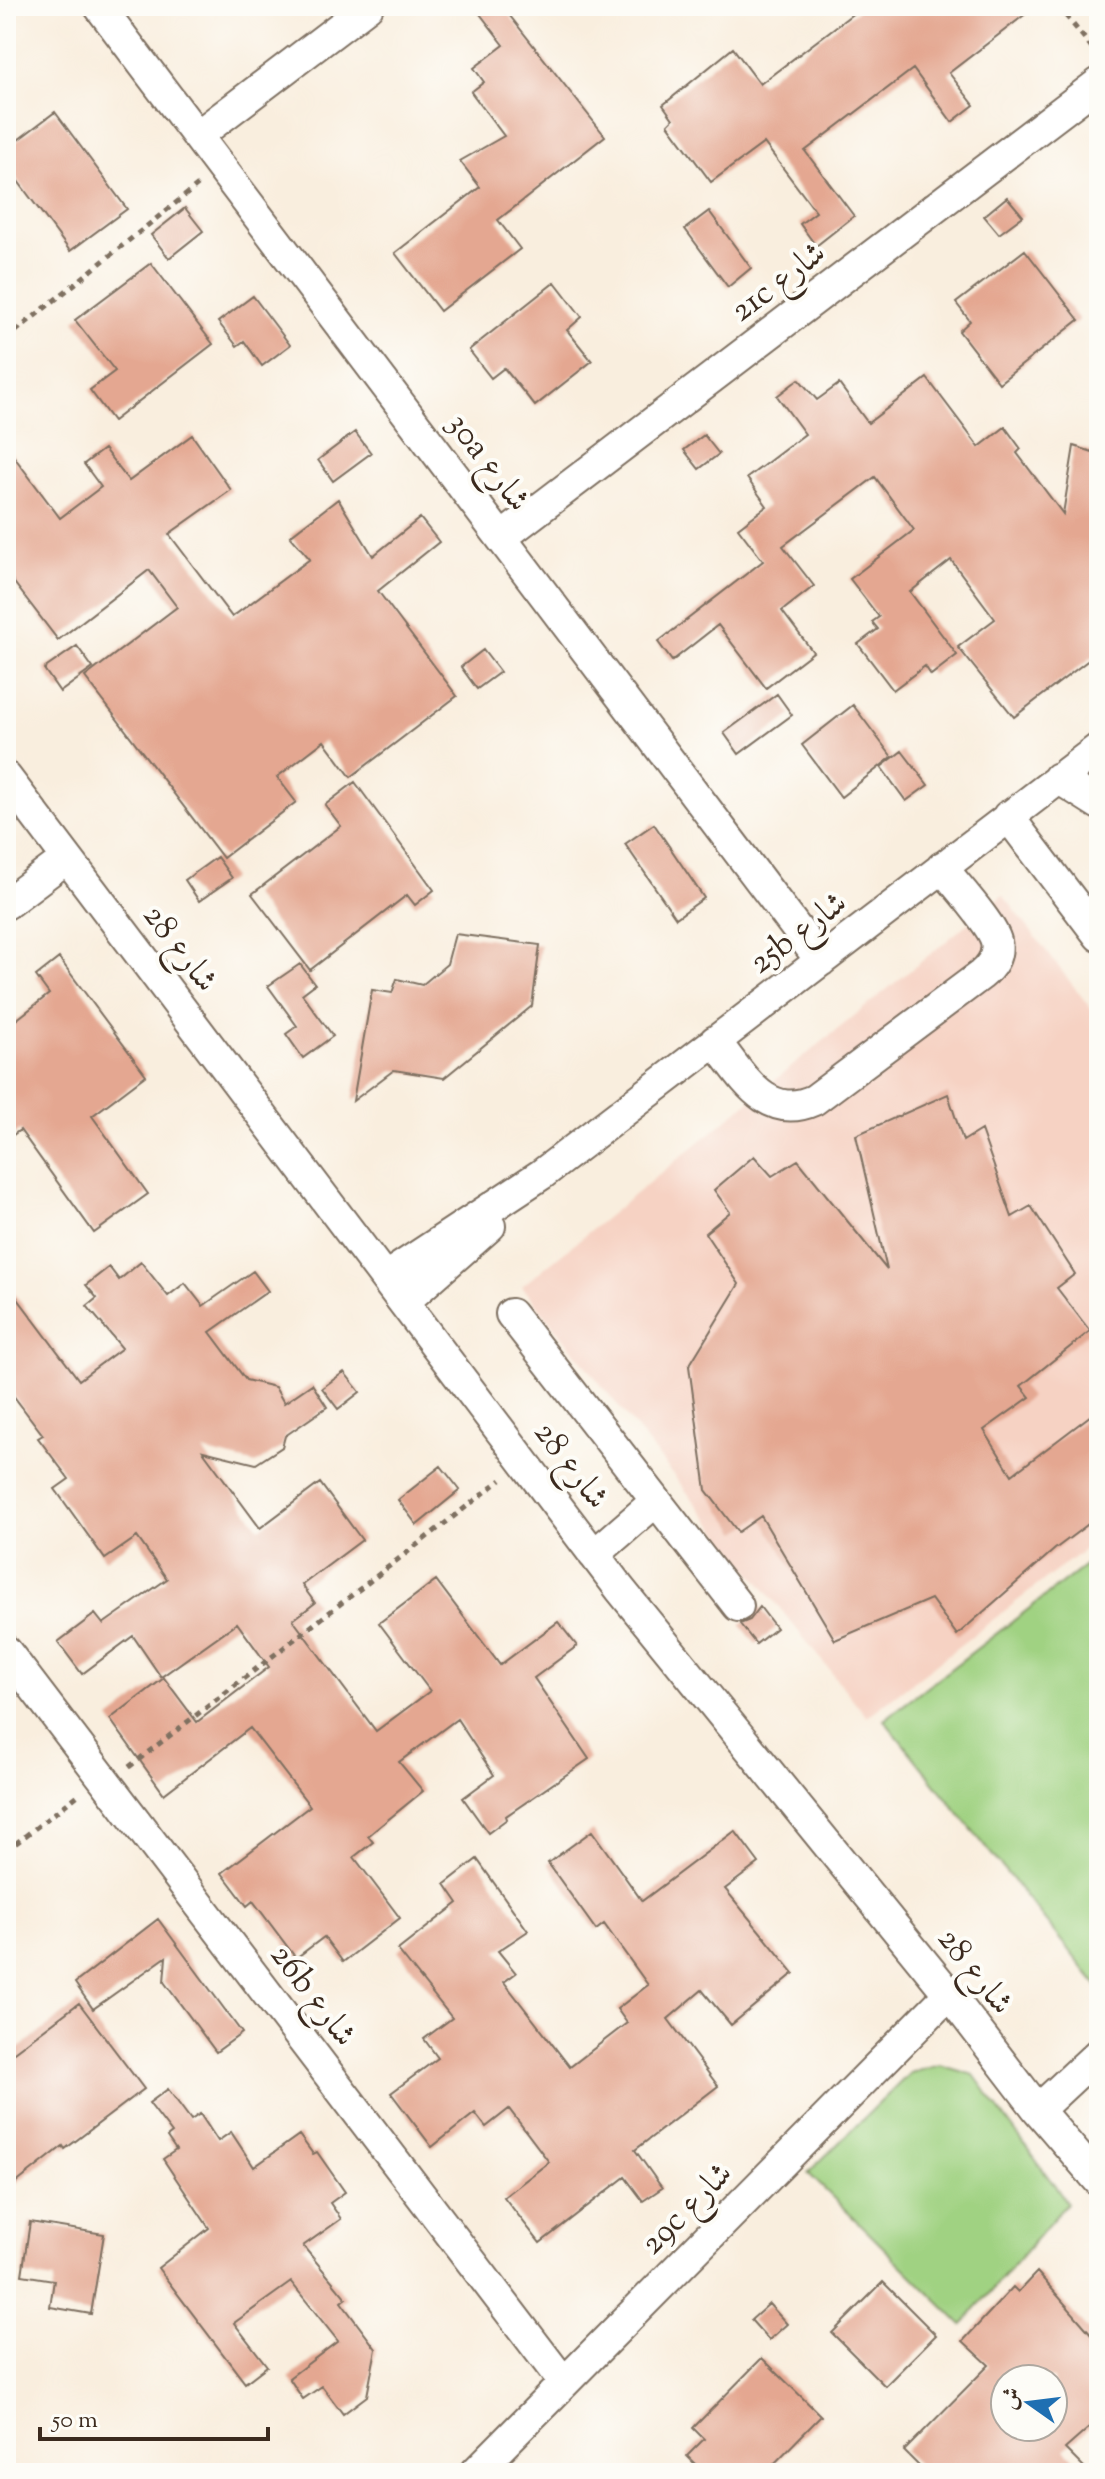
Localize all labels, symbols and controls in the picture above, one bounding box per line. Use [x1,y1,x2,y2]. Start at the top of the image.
street label: 21c شارع [721,230,838,336]
street label: 30a شارع [433,403,541,524]
street label: 25b شارع [740,881,859,988]
street label: شارع 28 [129,895,229,1004]
street label: شارع 28 [520,1412,620,1521]
street label: شارع 28 [924,1918,1024,2027]
street label: 26b شارع [256,1934,367,2059]
street label: 29c شارع [630,2152,746,2268]
north arrow [989,2363,1069,2443]
text: ش [994,2384,1031,2413]
scale bar [40,2391,268,2441]
text: 50 m [50,2404,98,2438]

